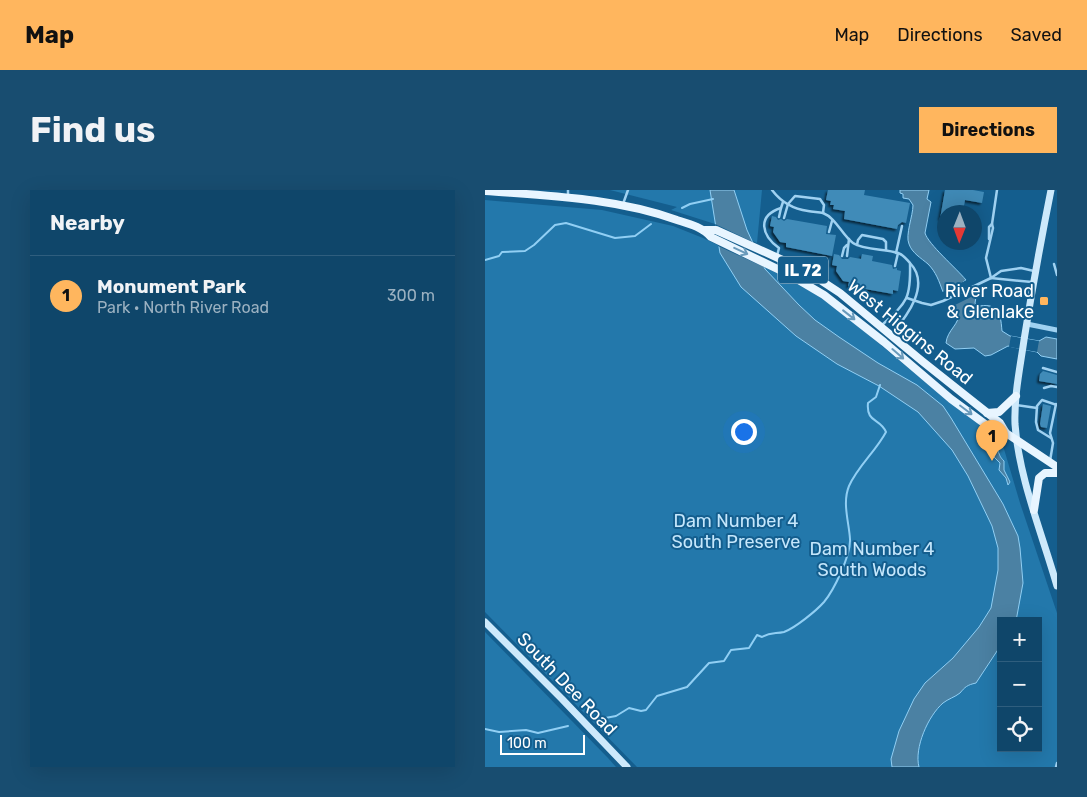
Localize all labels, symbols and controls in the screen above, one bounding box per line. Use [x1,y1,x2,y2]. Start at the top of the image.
text: Map [25,21,74,49]
text: Map [834,24,869,46]
text: Directions [897,24,983,46]
text: Saved [1011,24,1062,46]
button: Directions [919,107,1057,153]
text: Find us [30,109,155,151]
north arrow [937,205,982,250]
text: Nearby [50,210,125,235]
one-way arrow [733,246,748,256]
road number: IL 72 [778,256,828,284]
text: Monument Park [97,275,246,298]
street label: West Higgins Road [843,275,977,389]
place label: River Road & Glenlake [945,280,1034,323]
text: 1 [62,286,70,305]
text: 300 m [387,286,435,305]
marker: River Road & Glenlake [1038,295,1050,307]
text: Park · North River Road [97,298,269,317]
one-way arrow [842,309,855,320]
one-way arrow [891,348,904,359]
one-way arrow [959,405,973,415]
your location [731,419,757,445]
pin: 1 [976,420,1008,461]
park label: Dam Number 4 South Preserve [672,510,800,553]
park label: Dam Number 4 South Woods [810,538,934,581]
map controls [997,617,1042,752]
button: + [997,617,1042,662]
street label: South Dee Road [512,628,622,740]
button: − [997,662,1042,707]
button: locate [997,707,1042,752]
scale bar [500,732,585,755]
text: 100 m [507,735,547,752]

